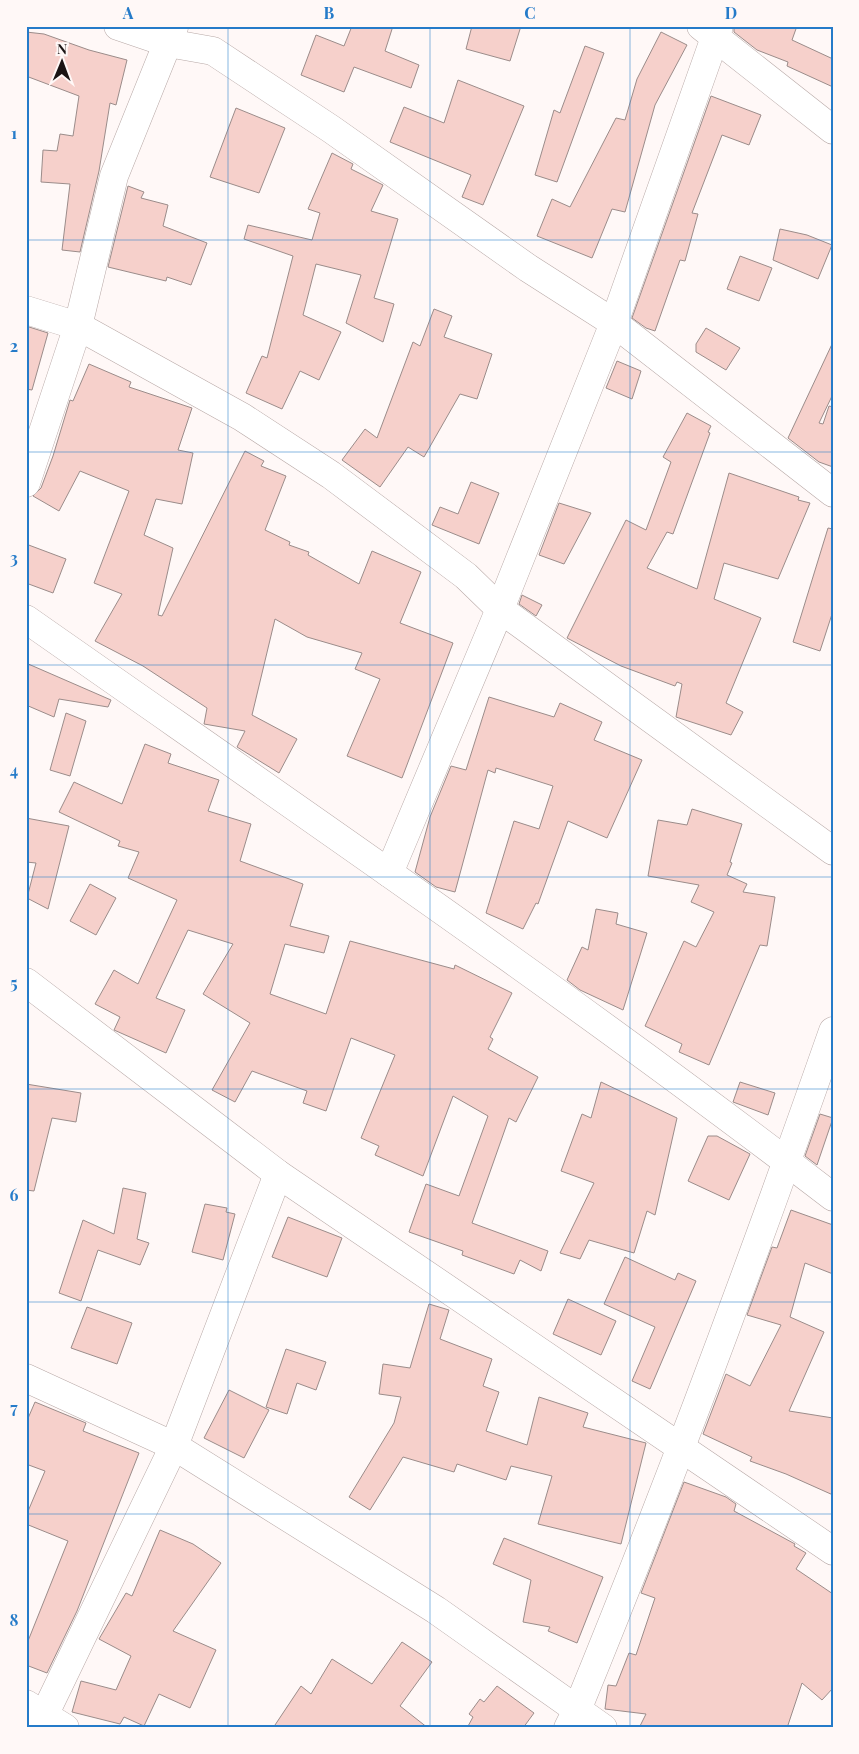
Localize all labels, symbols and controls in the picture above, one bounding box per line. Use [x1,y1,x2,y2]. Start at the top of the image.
text: A [122,2,134,23]
text: B [324,2,335,23]
text: C [524,2,536,23]
text: D [725,2,737,23]
north arrow [38,38,88,88]
text: N [57,39,67,58]
text: 1 [11,122,17,143]
text: 2 [10,335,18,356]
text: 3 [10,547,18,568]
text: 4 [10,759,18,780]
text: 5 [10,972,18,993]
text: 6 [10,1184,19,1205]
text: 7 [10,1397,18,1418]
text: 8 [10,1609,19,1630]

